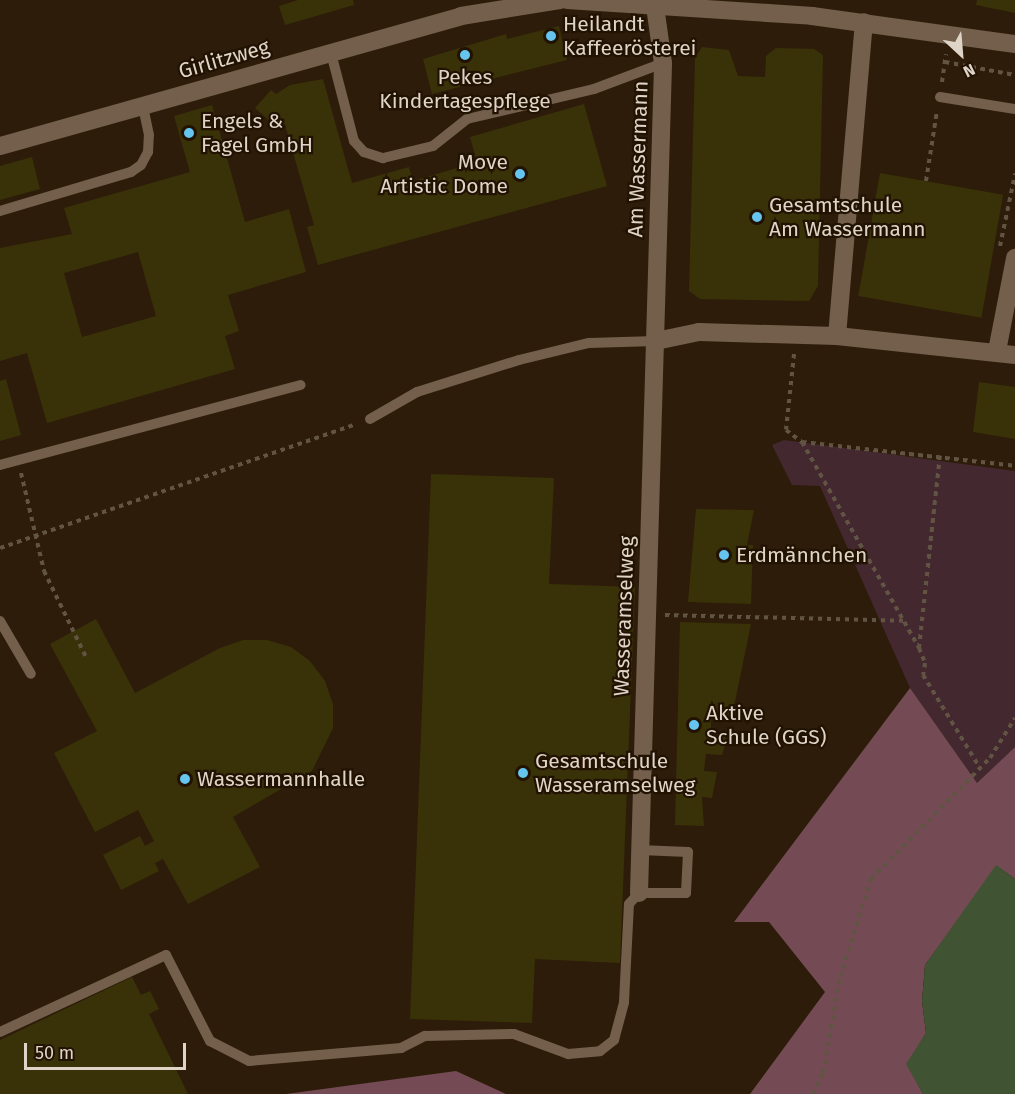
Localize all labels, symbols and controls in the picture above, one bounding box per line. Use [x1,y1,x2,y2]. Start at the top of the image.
place label: Heilandt Kaffeerösterei [563,11,696,61]
north arrow [931,24,991,84]
marker: Heilandt Kaffeerösterei [544,29,558,43]
street label: Girlitzweg [176,34,272,84]
marker: Pekes Kindertagespflege [458,48,472,62]
text: N [960,60,978,81]
place label: Pekes Kindertagespflege [379,64,551,114]
street label: Am Wassermann [623,80,653,238]
place label: Engels & Fagel GmbH [201,108,313,158]
marker: Engels & Fagel GmbH [182,126,196,140]
place label: Move Artistic Dome [380,149,508,199]
marker: Move Artistic Dome [513,167,527,181]
place label: Gesamtschule Am Wassermann [769,192,926,242]
marker: Gesamtschule Am Wassermann [750,210,764,224]
street label: Wasseramselweg [609,535,639,697]
place label: Erdmännchen [736,542,867,568]
marker: Erdmännchen [717,548,731,562]
place label: Aktive Schule (GGS) [706,700,827,750]
marker: Aktive Schule (GGS) [687,718,701,732]
place label: Gesamtschule Wasseramselweg [535,748,695,798]
place label: Wassermannhalle [197,766,365,792]
marker: Gesamtschule Wasseramselweg [516,766,530,780]
marker: Wassermannhalle [178,772,192,786]
scale bar [27,1031,189,1069]
text: 50 m [35,1042,74,1064]

